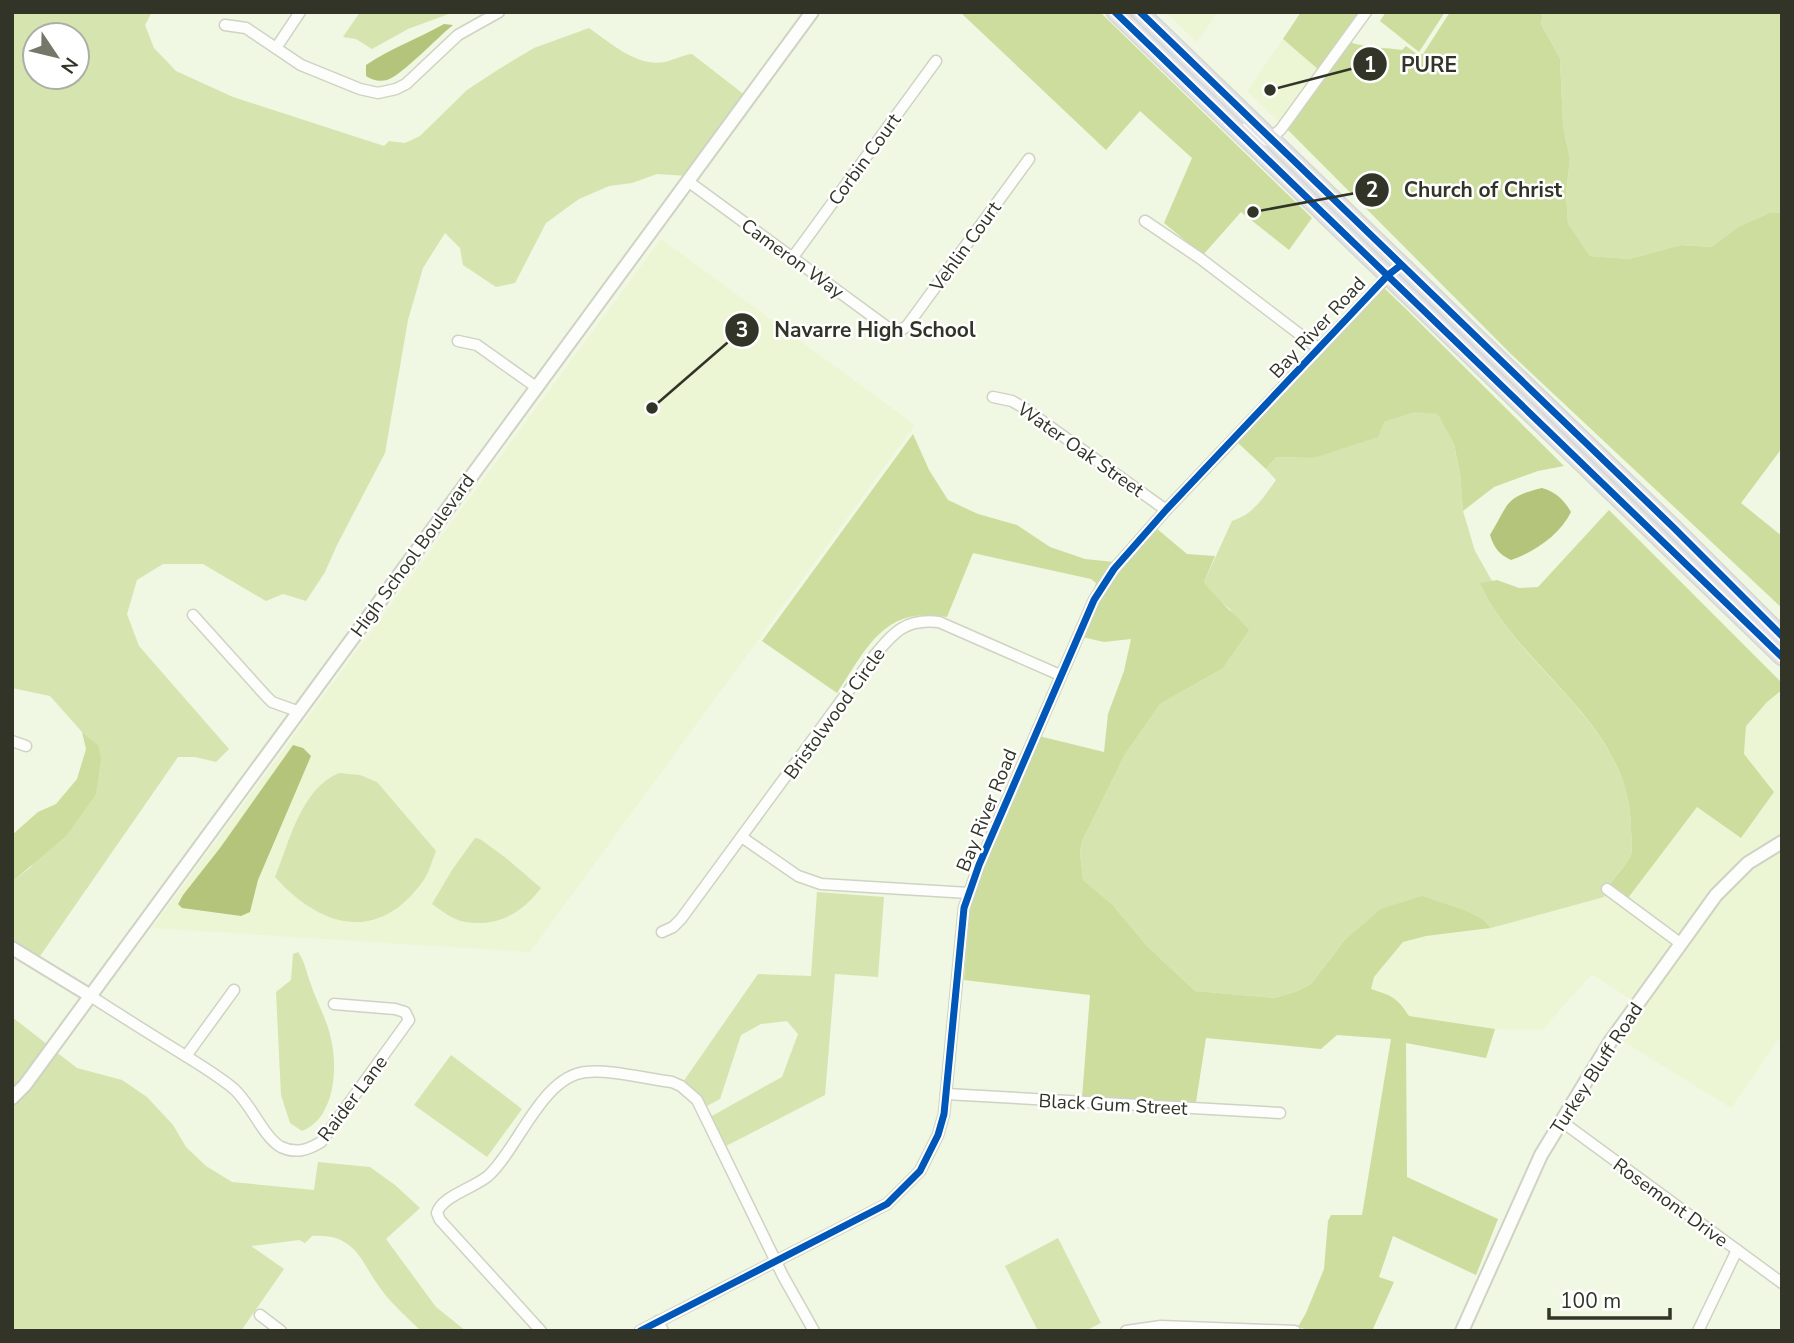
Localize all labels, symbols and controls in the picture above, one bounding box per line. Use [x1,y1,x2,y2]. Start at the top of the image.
north arrow [21,21,91,91]
callout: PURE [1352,43,1472,85]
text: 1 [1364,51,1376,79]
text: PURE [1401,51,1457,79]
text: N [54,52,84,78]
street label: Corbin Court [823,108,907,211]
callout: Church of Christ [1355,169,1576,211]
text: 2 [1366,176,1378,204]
text: Church of Christ [1404,176,1563,204]
street label: Vehlin Court [924,196,1008,298]
street label: Cameron Way [736,213,849,305]
street label: Bay River Road [1264,271,1372,384]
callout: Navarre High School [725,309,989,351]
text: 3 [736,316,748,344]
text: Navarre High School [774,316,976,344]
street label: Water Oak Street [1012,396,1149,503]
street label: High School Boulevard [345,469,481,642]
street label: Bristolwood Circle [778,642,891,785]
street label: Bay River Road [950,745,1023,876]
street label: Turkey Bluff Road [1545,998,1649,1139]
street label: Raider Lane [312,1050,394,1147]
street label: Black Gum Street [1038,1088,1188,1122]
street label: Rosemont Drive [1608,1152,1733,1253]
scale bar [1549,1276,1670,1320]
text: 100 m [1560,1287,1621,1315]

